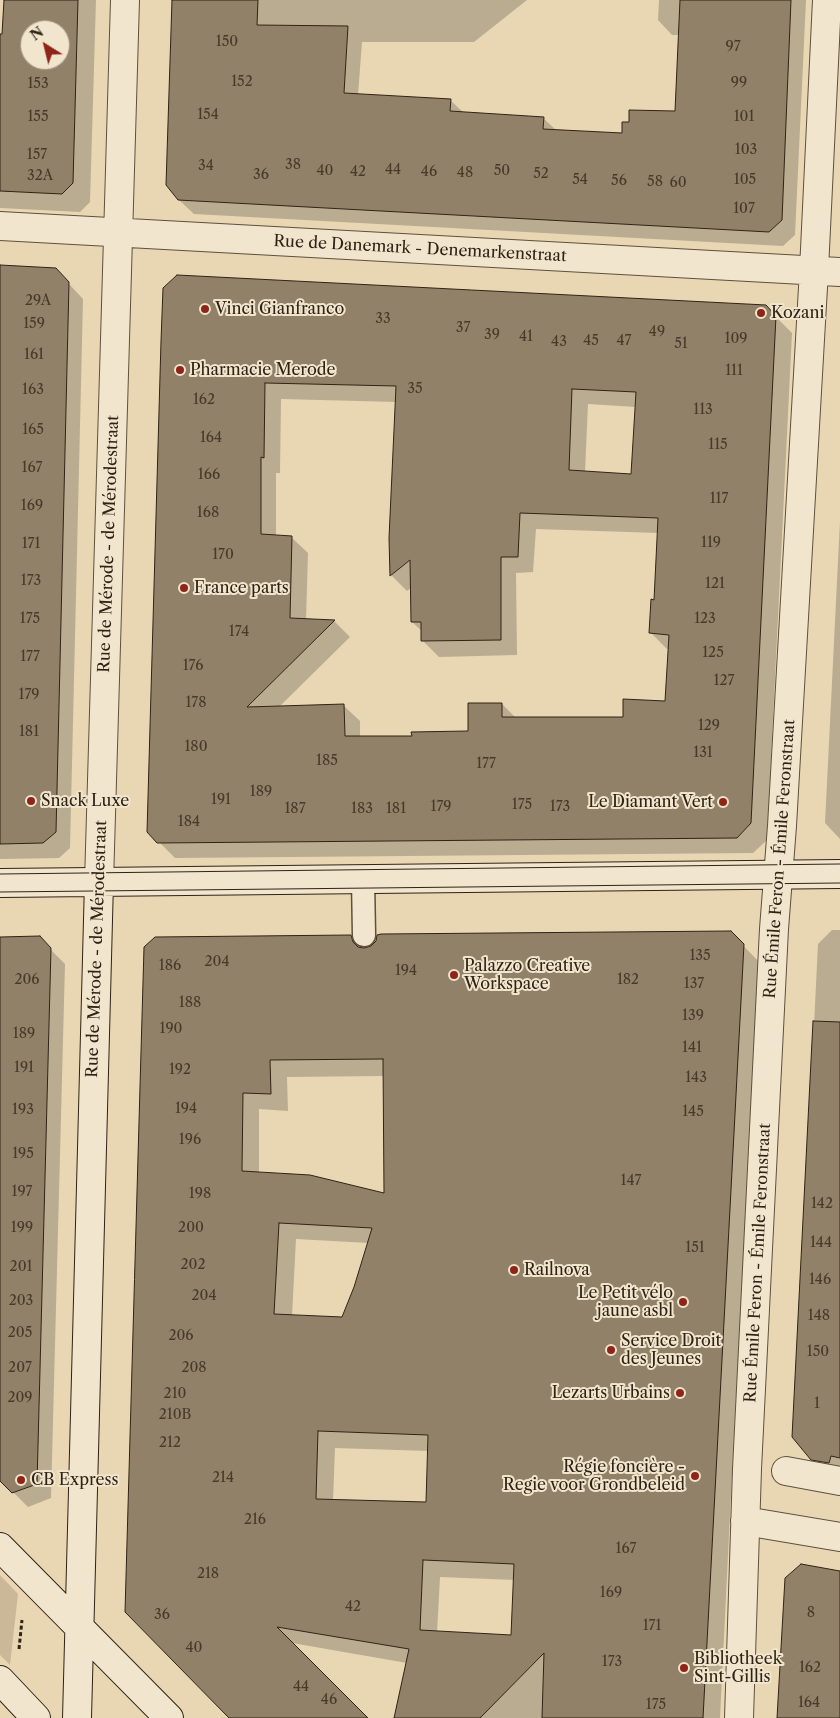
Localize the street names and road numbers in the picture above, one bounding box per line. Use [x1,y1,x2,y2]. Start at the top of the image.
street label: Rue de Danemark - Denemarkenstraat [273,232,567,266]
street label: Rue de Mérode - de Mérodestraat [95,415,123,673]
street label: Rue Émile Feron - Émile Feronstraat [761,719,799,999]
street label: Rue de Mérode - de Mérodestraat [83,820,111,1078]
street label: Rue Émile Feron - Émile Feronstraat [741,1123,775,1403]

